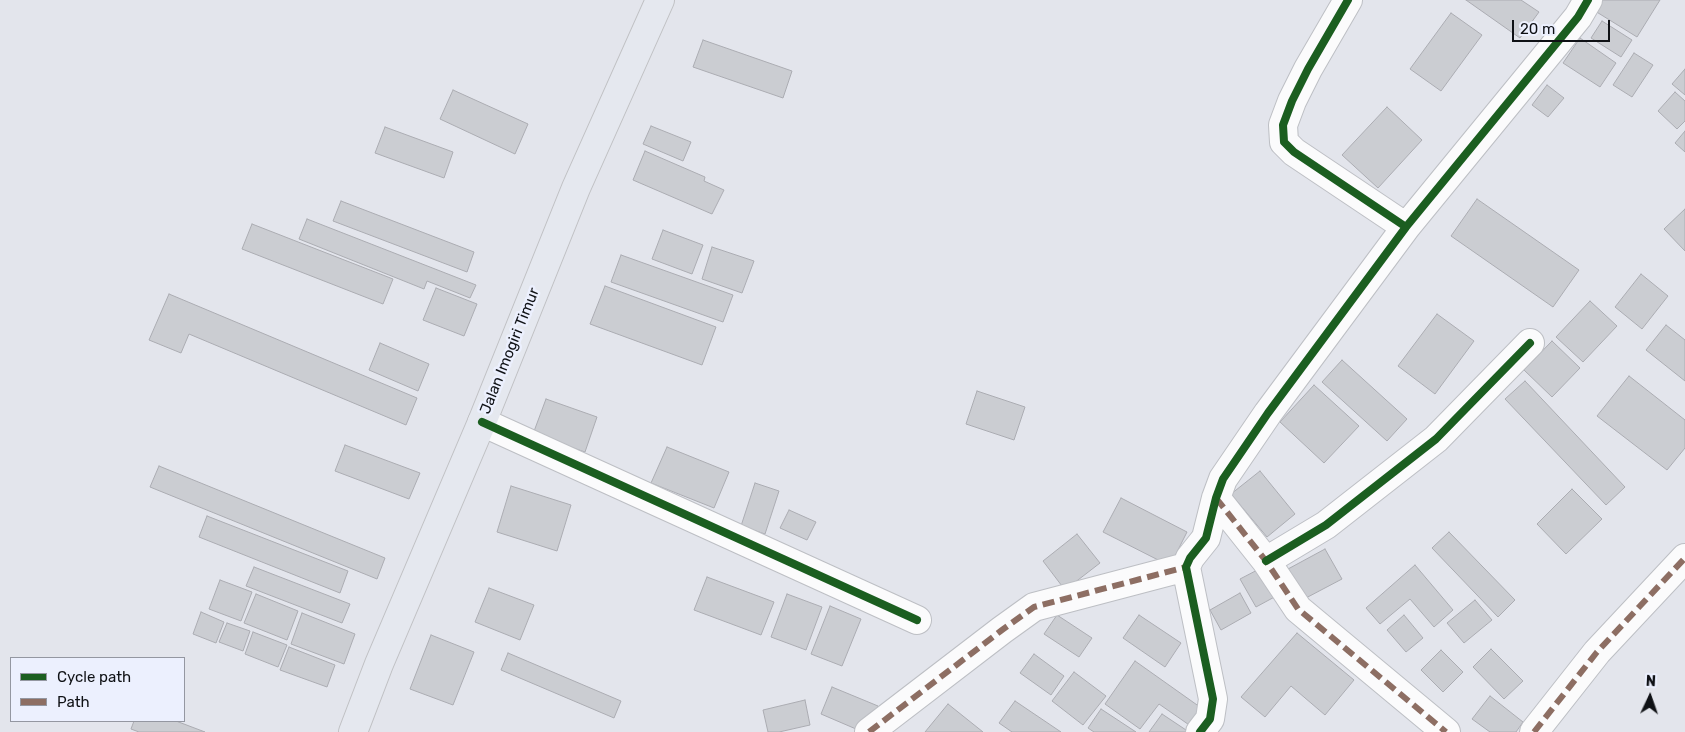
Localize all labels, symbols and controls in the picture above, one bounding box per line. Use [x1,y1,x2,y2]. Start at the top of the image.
scale bar [1515,10,1612,42]
text: 20 m [1520,20,1555,38]
street label: Jalan Imogiri Timur [476,285,544,417]
legend [10,657,185,722]
text: Cycle path [57,668,131,686]
north arrow [1625,672,1675,722]
text: N [1645,673,1656,690]
text: Path [57,693,90,711]

